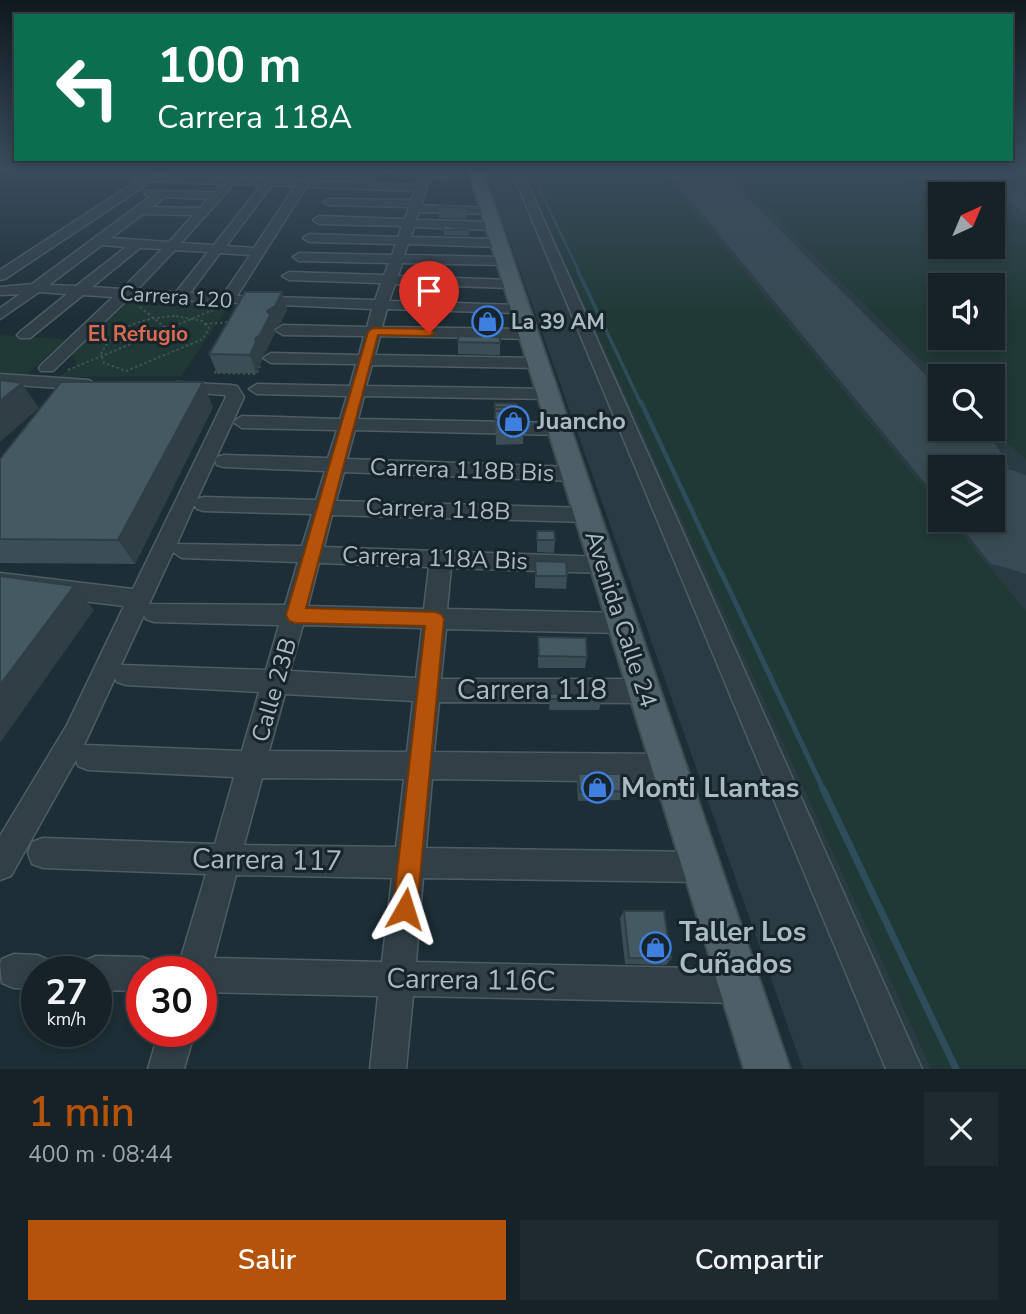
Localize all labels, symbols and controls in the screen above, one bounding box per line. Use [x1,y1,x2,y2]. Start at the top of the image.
text: 100 m [157,32,301,99]
icon: left [42,42,133,133]
text: Carrera 118A [157,96,352,139]
north arrow [928,182,1004,259]
map controls [928,182,1005,532]
pin [399,261,459,333]
icon: arrive [410,272,448,310]
button: sound [928,273,1005,350]
street label: Carrera 120 [119,279,233,315]
shop icon: La 39 AM [471,305,505,339]
place label: La 39 AM [511,308,605,336]
district label: El Refugio [88,320,188,348]
button: search [928,364,1005,441]
shop icon: Juancho [497,404,531,438]
place label: Juancho [536,405,626,437]
street label: Carrera 118B Bis [369,451,555,489]
button: layers [928,455,1005,532]
street label: Carrera 118B [365,490,511,528]
street label: Avenida Calle 24 [577,526,665,712]
street label: Carrera 118A Bis [342,539,528,577]
street label: Calle 23B [244,634,304,746]
street label: Carrera 118 [457,671,607,709]
place label: Monti Llantas [621,769,799,807]
shop icon: Monti Llantas [581,771,615,805]
street label: Carrera 117 [192,840,342,880]
position arrow [368,872,442,946]
place label: Taller Los Cuñados [679,913,806,983]
shop icon: Taller Los Cuñados [639,931,673,965]
speed limit sign: 30 [126,956,217,1047]
street label: Carrera 116C [386,960,556,1000]
text: 27 [45,969,88,1016]
text: km/h [47,1007,86,1031]
text: 1 min [28,1084,135,1141]
button: close [924,1092,998,1166]
text: 400 m · 08:44 [28,1139,173,1170]
button: Salir [28,1220,506,1300]
button: Compartir [520,1220,998,1300]

